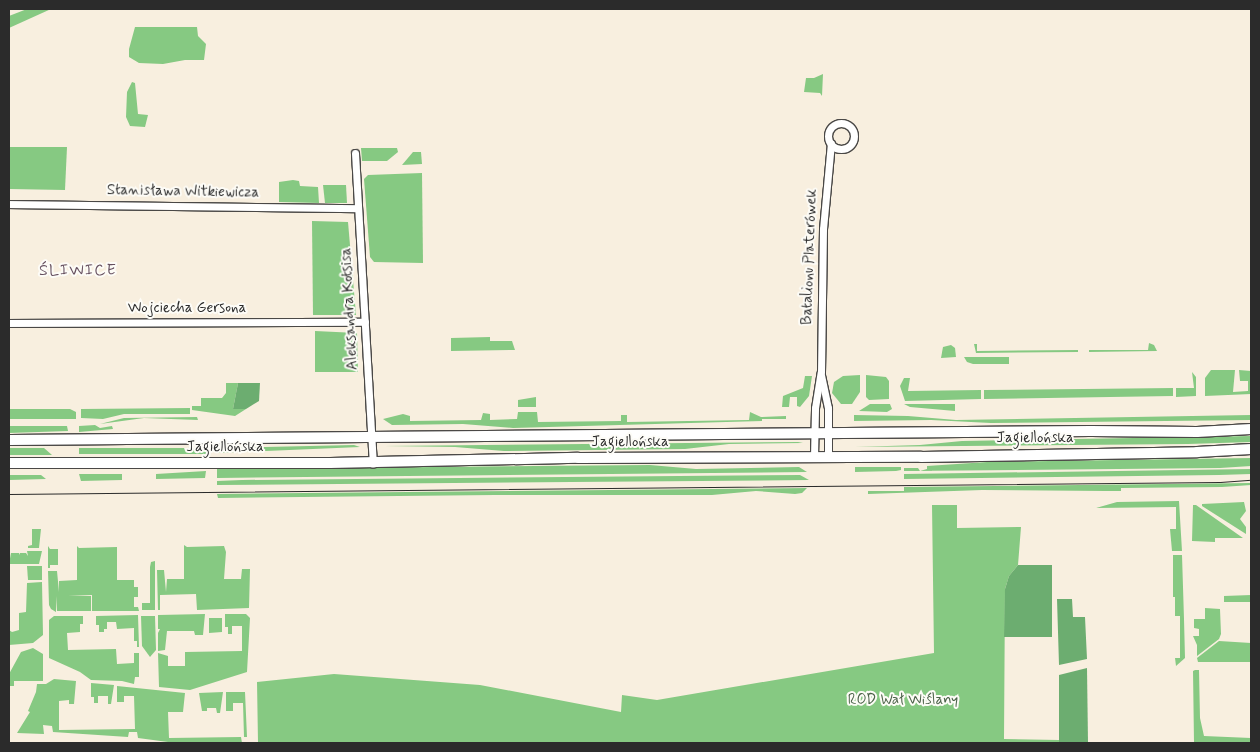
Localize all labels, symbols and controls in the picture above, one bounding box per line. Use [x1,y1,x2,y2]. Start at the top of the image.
street label: Stanisława Witkiewicza [106,182,260,202]
street label: Batalionu Platerówek [799,190,821,324]
street label: Aleksandra Kotsisa [338,247,362,371]
district label: ŚLIWICE [39,261,117,281]
street label: Wojciecha Gersona [127,300,247,318]
street label: Jagiellońska [996,430,1074,448]
street label: Jagiellońska [591,434,669,452]
street label: Jagiellońska [186,439,264,457]
park label: ROD Wał Wiślany [846,692,960,710]

